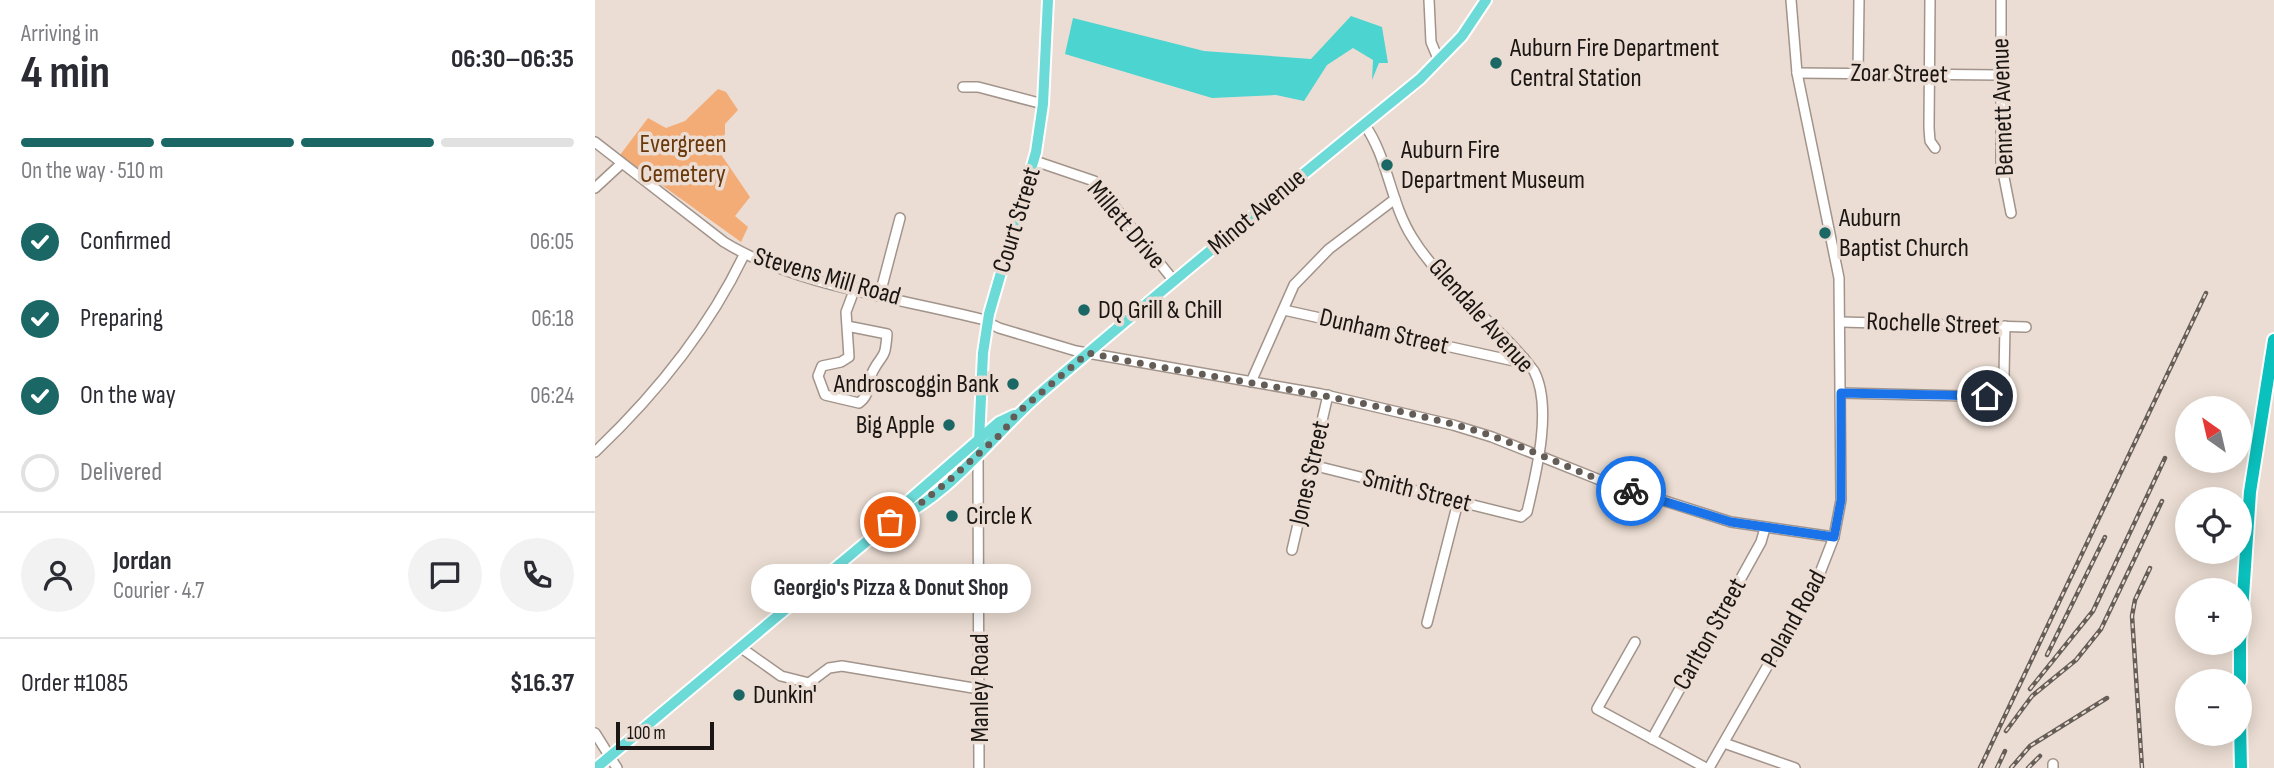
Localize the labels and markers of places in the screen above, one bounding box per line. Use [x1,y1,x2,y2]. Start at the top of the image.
place label: Auburn Fire Department Central Station [1509,33,1719,94]
marker: Auburn Fire Department Central Station [1488,55,1504,71]
place label: Auburn Fire Department Museum [1400,135,1585,196]
marker: Auburn Fire Department Museum [1379,157,1395,173]
place label: Auburn Baptist Church [1838,203,1969,264]
marker: Auburn Baptist Church [1817,225,1833,241]
place label: DQ Grill & Chill [1098,295,1222,326]
marker: DQ Grill & Chill [1076,302,1092,318]
pin [1957,366,2017,426]
place label: Androscoggin Bank [833,369,999,400]
marker: Androscoggin Bank [1005,376,1021,392]
place label: Big Apple [856,410,935,441]
marker: Big Apple [941,417,957,433]
pin [860,492,920,552]
place label: Circle K [966,501,1032,532]
marker: Circle K [944,508,960,524]
callout: Georgio's Pizza & Donut Shop [750,564,1030,613]
place label: Dunkin' [753,680,817,711]
marker: Dunkin' [731,687,747,703]

